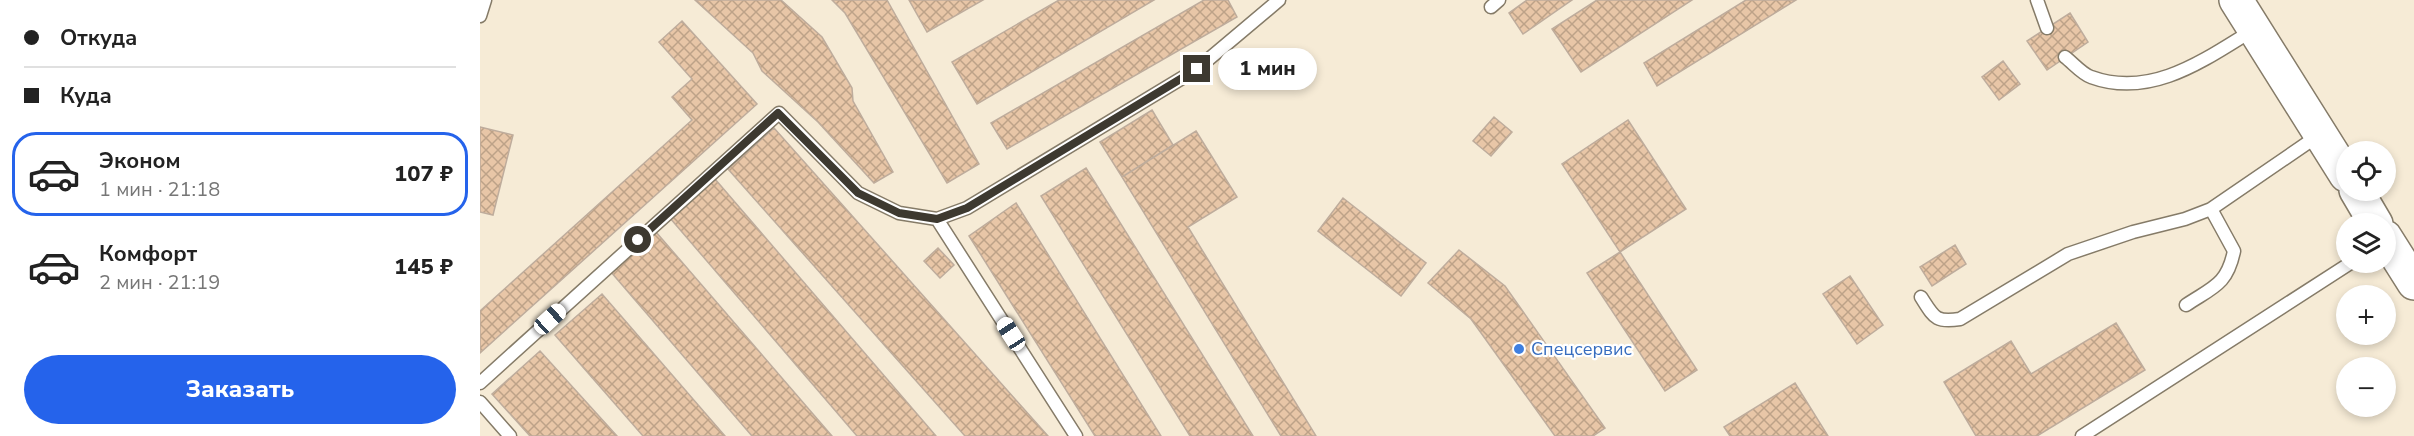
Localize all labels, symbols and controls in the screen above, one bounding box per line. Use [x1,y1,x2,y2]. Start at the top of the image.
text: Откуда [60,23,137,53]
callout: 1 мин [1218,48,1317,90]
route end [1183,55,1210,82]
text: 1 мин [1239,55,1296,82]
text: Куда [60,81,112,111]
map controls [2336,141,2396,417]
button: locate [2336,141,2396,201]
text: Эконом [99,146,181,176]
icon: car [27,147,81,201]
text: 107 ₽ [394,159,453,189]
text: 1 мин · 21:18 [99,176,220,203]
button: layers [2336,213,2396,273]
route start [624,226,651,253]
text: Комфорт [99,239,197,269]
icon: car [27,240,81,294]
text: 145 ₽ [394,252,453,282]
text: 2 мин · 21:19 [99,269,220,296]
button: + [2336,285,2396,345]
car [531,300,569,338]
car [994,314,1028,354]
place label: Спецсервис [1531,337,1632,361]
marker: Спецсервис [1512,342,1526,356]
button: Заказать [24,355,456,424]
button: − [2336,357,2396,417]

